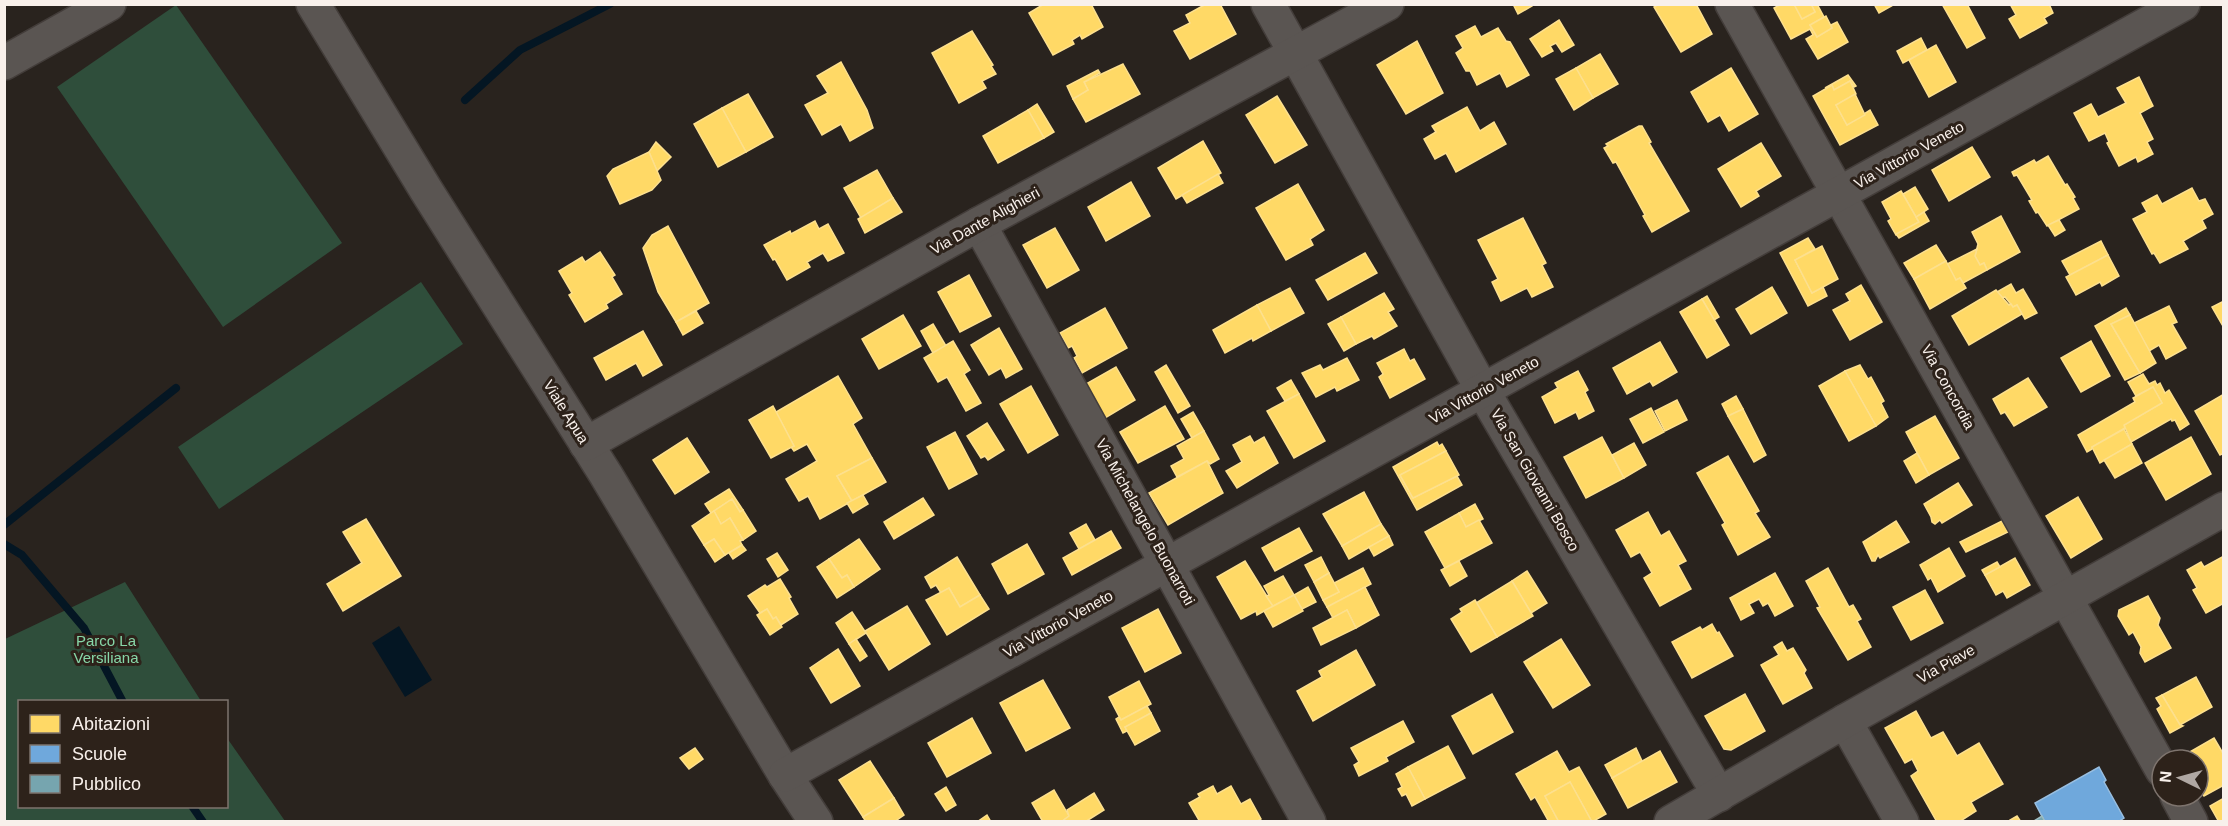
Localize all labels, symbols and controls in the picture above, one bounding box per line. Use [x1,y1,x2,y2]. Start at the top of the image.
street label: Via Vittorio Veneto [1851,117,1967,192]
street label: Via Dante Alighieri [927,183,1042,258]
street label: Via Concordia [1918,342,1979,433]
street label: Via Vittorio Veneto [1426,352,1542,427]
street label: Viale Apua [540,377,593,447]
street label: Via San Giovanni Bosco [1488,406,1583,554]
street label: Via Michelangelo Buonarroti [1093,436,1198,608]
street label: Via Vittorio Veneto [1000,586,1116,661]
park label: Parco La Versiliana [73,632,139,666]
street label: Via Piave [1914,641,1977,686]
legend [18,700,228,808]
text: Abitazioni [72,714,150,734]
text: Scuole [72,744,127,764]
north arrow [2150,748,2210,808]
text: N [2157,770,2175,783]
text: Pubblico [72,774,141,794]

